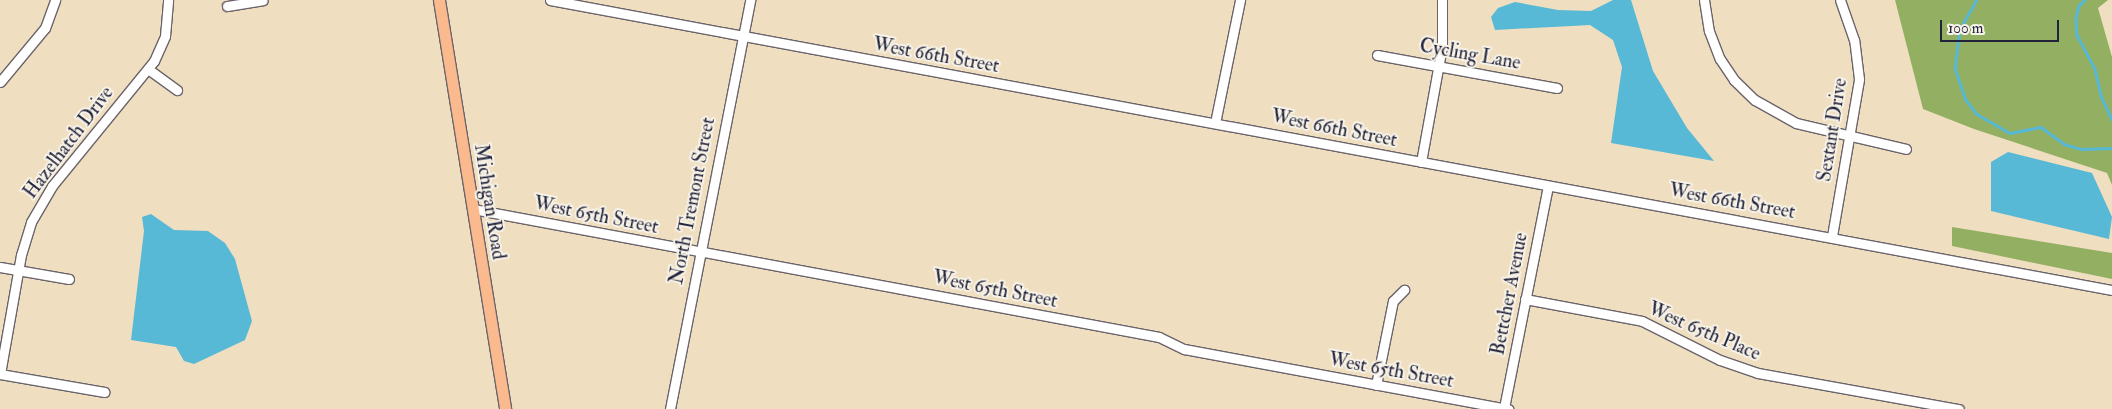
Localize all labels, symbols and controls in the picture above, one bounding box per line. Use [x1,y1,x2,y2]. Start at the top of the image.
scale bar [1942,10,2061,42]
text: 100 m [1948,19,1983,38]
street label: West 66th Street [871,34,1001,78]
street label: Cycling Lane [1418,35,1522,75]
street label: Sextant Drive [1814,77,1852,183]
street label: Hazelhatch Drive [19,82,119,204]
street label: West 66th Street [1269,106,1399,152]
street label: North Tremont Street [666,116,720,286]
street label: Michigan Road [469,143,509,261]
street label: West 66th Street [1667,180,1797,224]
street label: West 65th Street [532,193,660,239]
street label: Bettcher Avenue [1487,231,1533,357]
street label: West 65th Street [931,267,1059,313]
street label: West 65th Place [1644,298,1764,366]
street label: West 65th Street [1327,349,1455,393]

